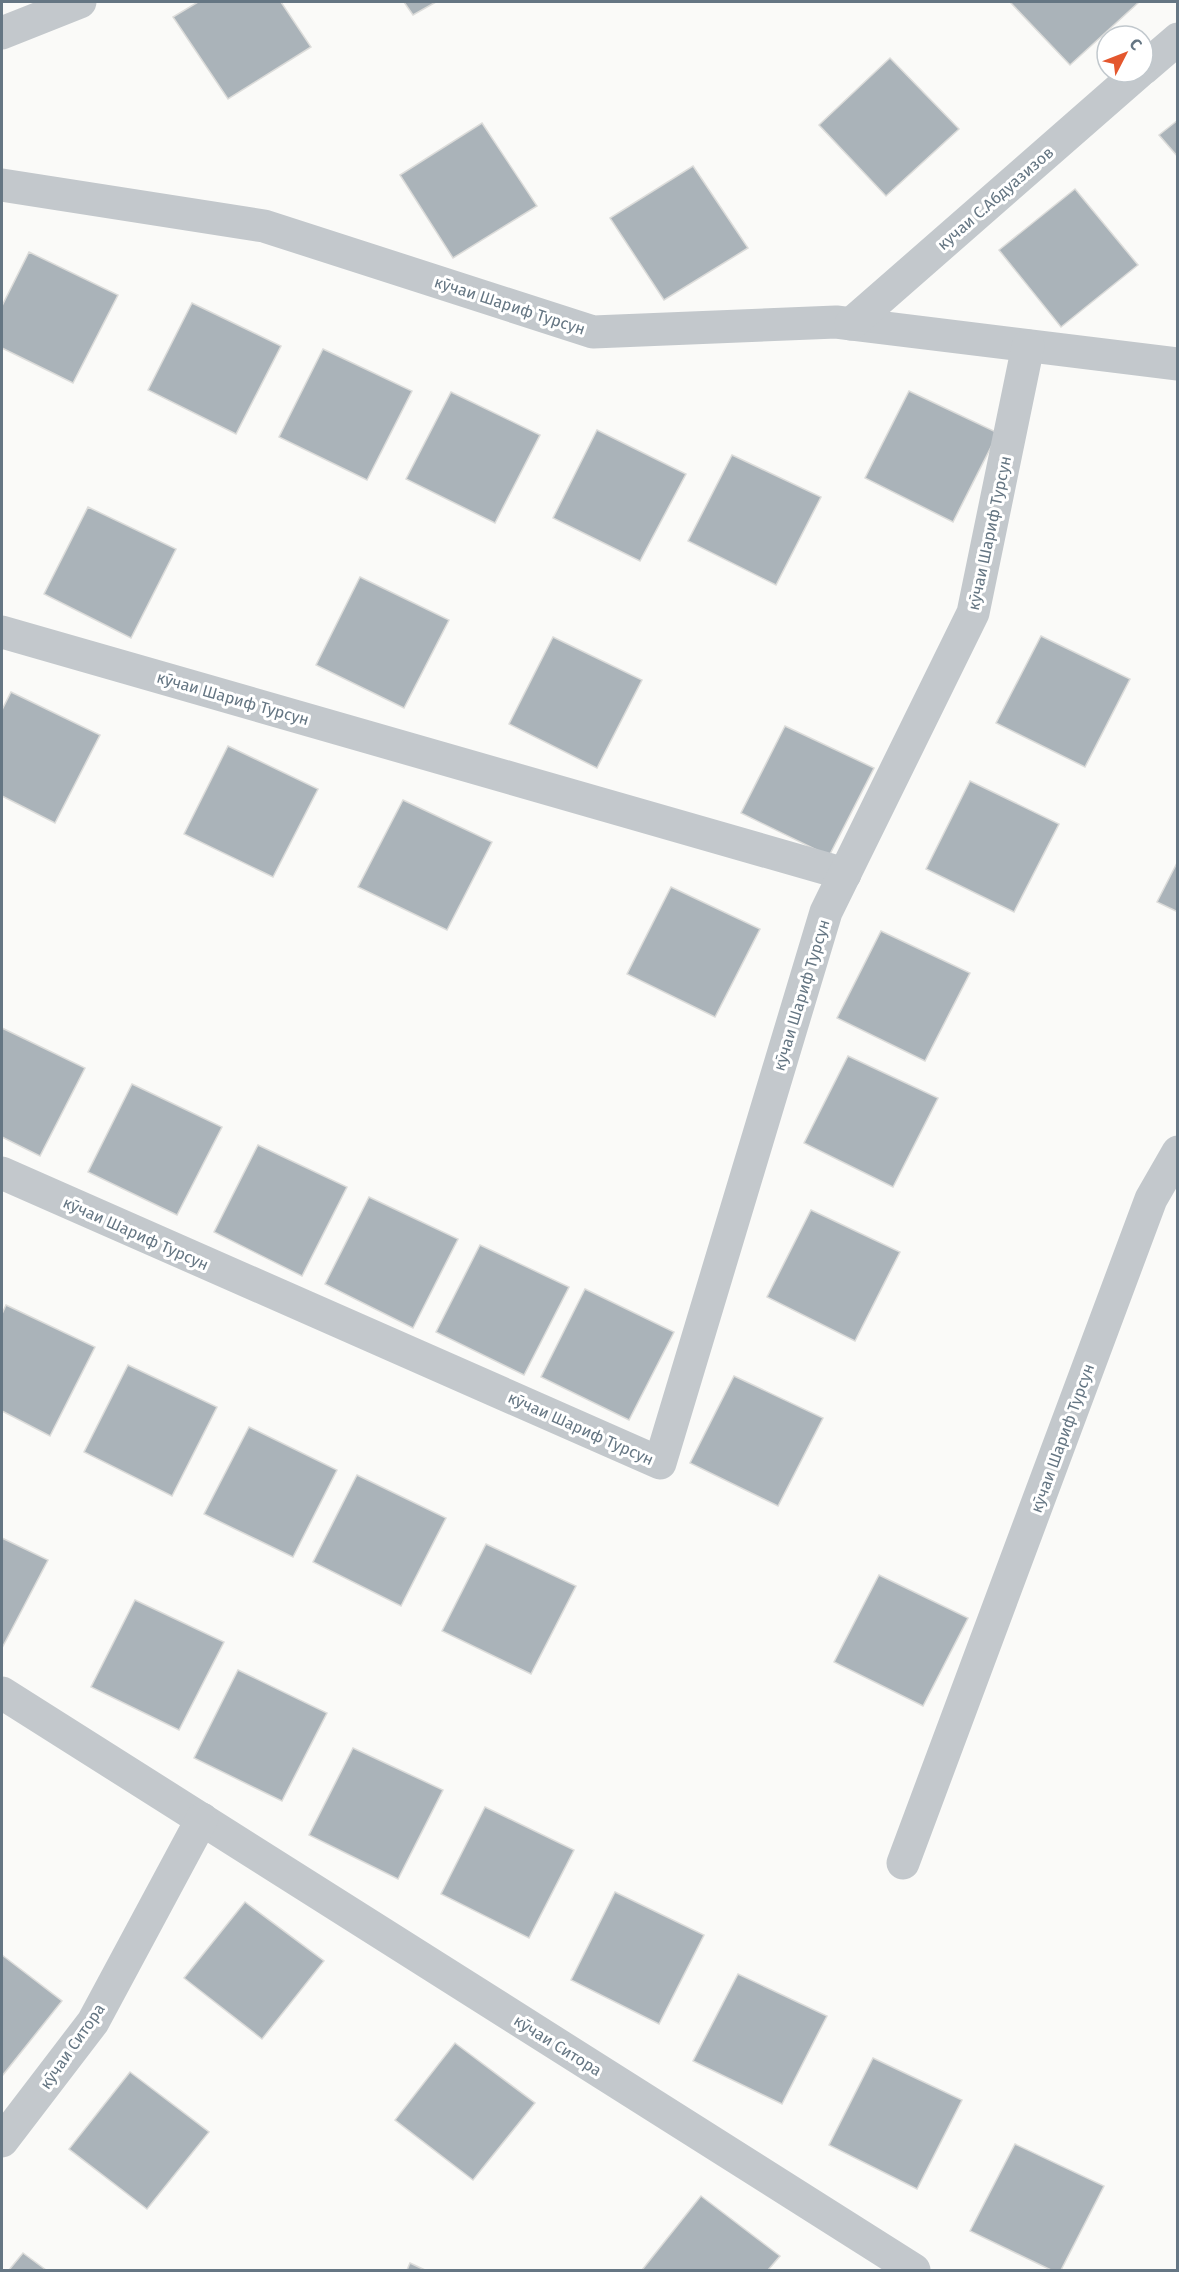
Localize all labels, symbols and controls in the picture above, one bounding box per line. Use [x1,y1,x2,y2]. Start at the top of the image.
north arrow [1095,24,1155,84]
text: С [1126,35,1146,55]
street label: кучаи С.Абдуазизов [933,143,1057,254]
street label: кӯчаи Шариф Турсун [432,272,588,339]
street label: кӯчаи Шариф Турсун [964,454,1015,612]
street label: кӯчаи Шариф Турсун [155,668,311,729]
street label: кӯчаи Шариф Турсун [769,917,834,1073]
street label: кӯчаи Шариф Турсун [60,1193,212,1274]
street label: кӯчаи Шариф Турсун [1027,1361,1098,1515]
street label: кӯчаи Шариф Турсун [505,1388,657,1469]
street label: кӯчаи Ситора [36,2000,109,2093]
street label: кӯчаи Ситора [510,2011,605,2080]

